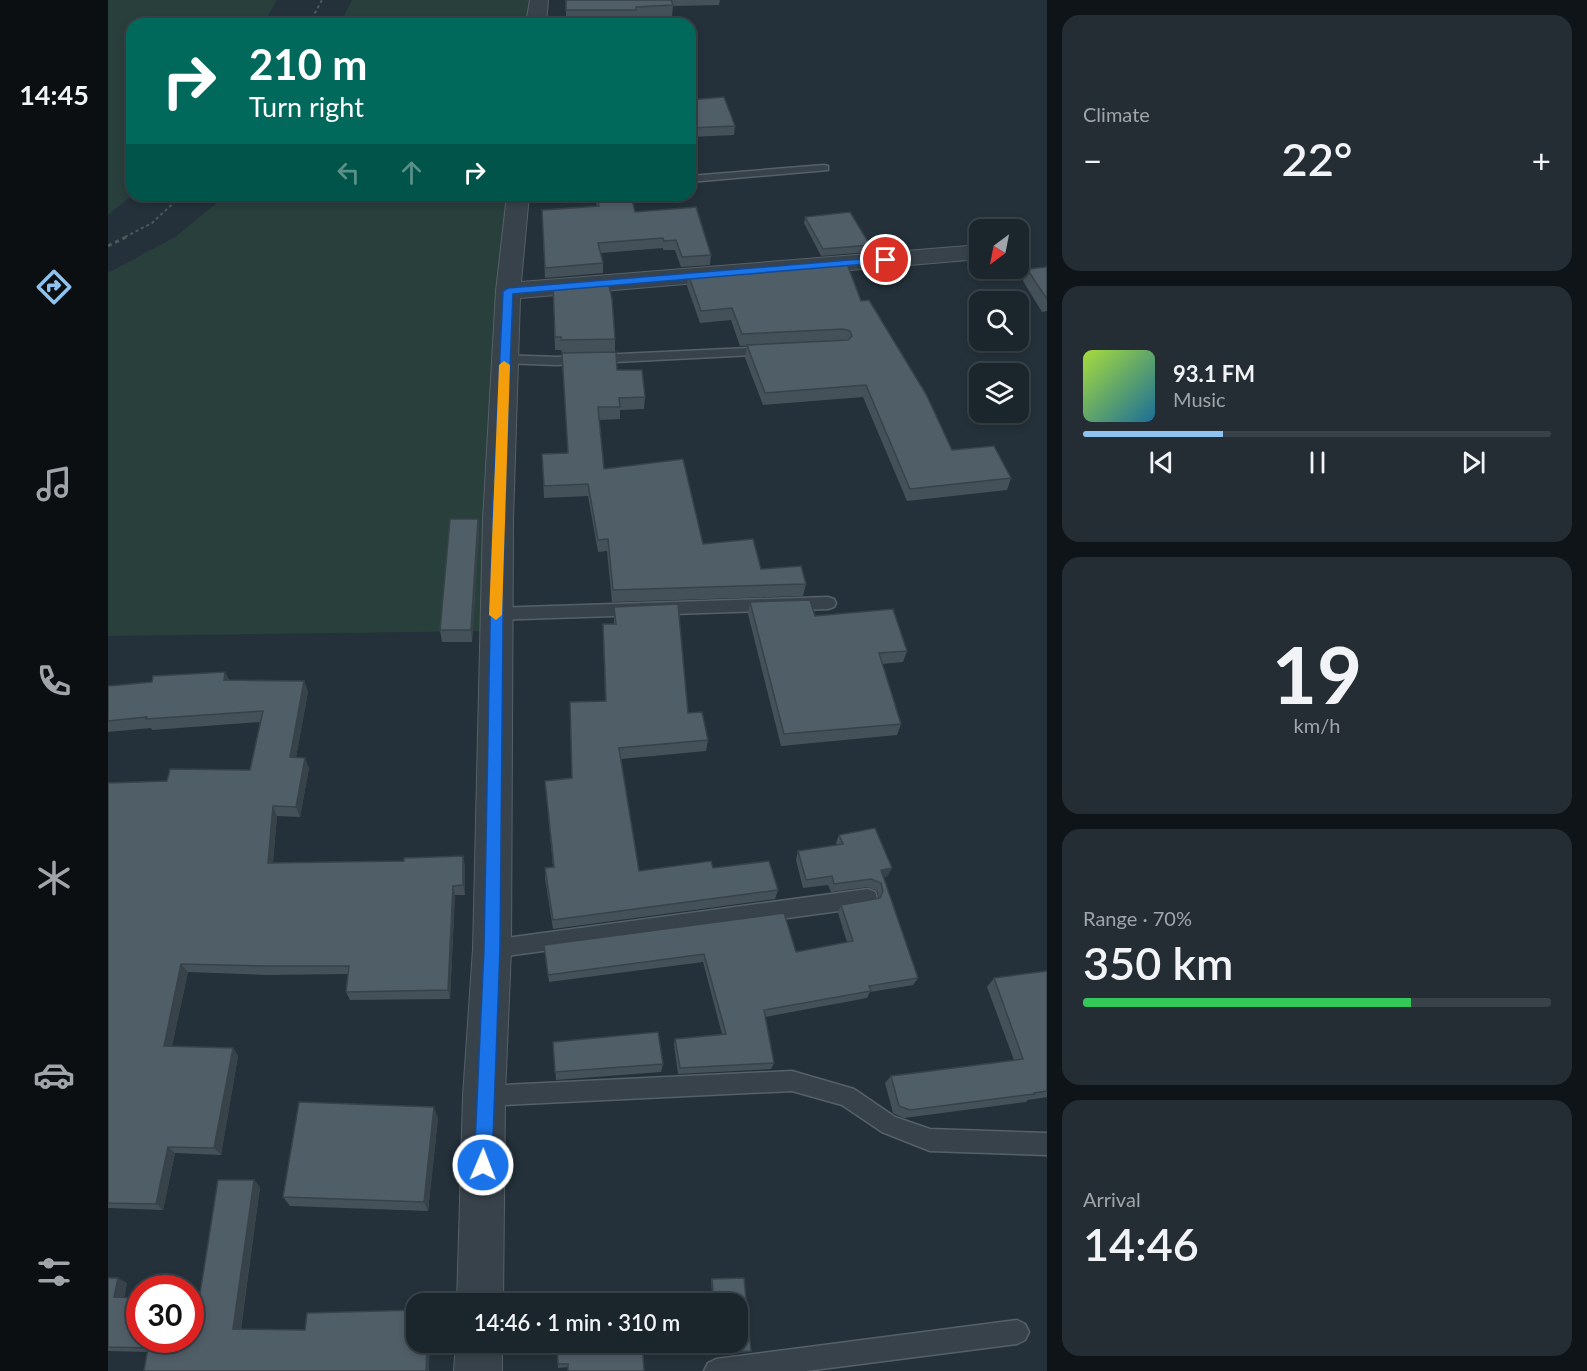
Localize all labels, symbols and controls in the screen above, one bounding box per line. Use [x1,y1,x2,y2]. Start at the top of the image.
text: 210 m [249,39,367,89]
icon: right [150,42,228,120]
text: 14:45 [19,78,89,111]
text: Turn right [249,90,364,123]
text: Climate [1083,102,1150,126]
text: 22° [1282,132,1352,186]
text: − [1083,140,1102,180]
text: + [1532,140,1551,180]
icon: left [332,156,365,189]
icon: ahead [395,156,428,189]
icon: right [458,156,491,189]
north arrow [969,219,1029,279]
map controls [969,219,1029,423]
pin [860,234,911,285]
icon: arrive [869,243,902,276]
icon: directions [33,266,75,308]
button: search [969,291,1029,351]
text: 93.1 FM [1173,360,1255,387]
button: layers [969,363,1029,423]
text: Music [1173,387,1226,411]
icon: previous [1145,446,1178,479]
icon: pause [1301,446,1334,479]
icon: next [1457,446,1490,479]
icon: music [33,463,75,505]
text: 19 [1272,627,1362,721]
icon: phone [33,660,75,702]
text: km/h [1294,713,1340,737]
icon: climate [33,857,75,899]
text: Range · 70% [1083,906,1192,930]
text: 350 km [1083,936,1233,990]
icon: car [33,1054,75,1096]
position arrow [451,1133,515,1197]
text: Arrival [1083,1187,1141,1211]
text: 14:46 [1083,1217,1199,1271]
icon: filters [33,1251,75,1293]
speed limit sign: 30 [126,1275,204,1353]
text: 14:46 · 1 min · 310 m [474,1309,680,1336]

